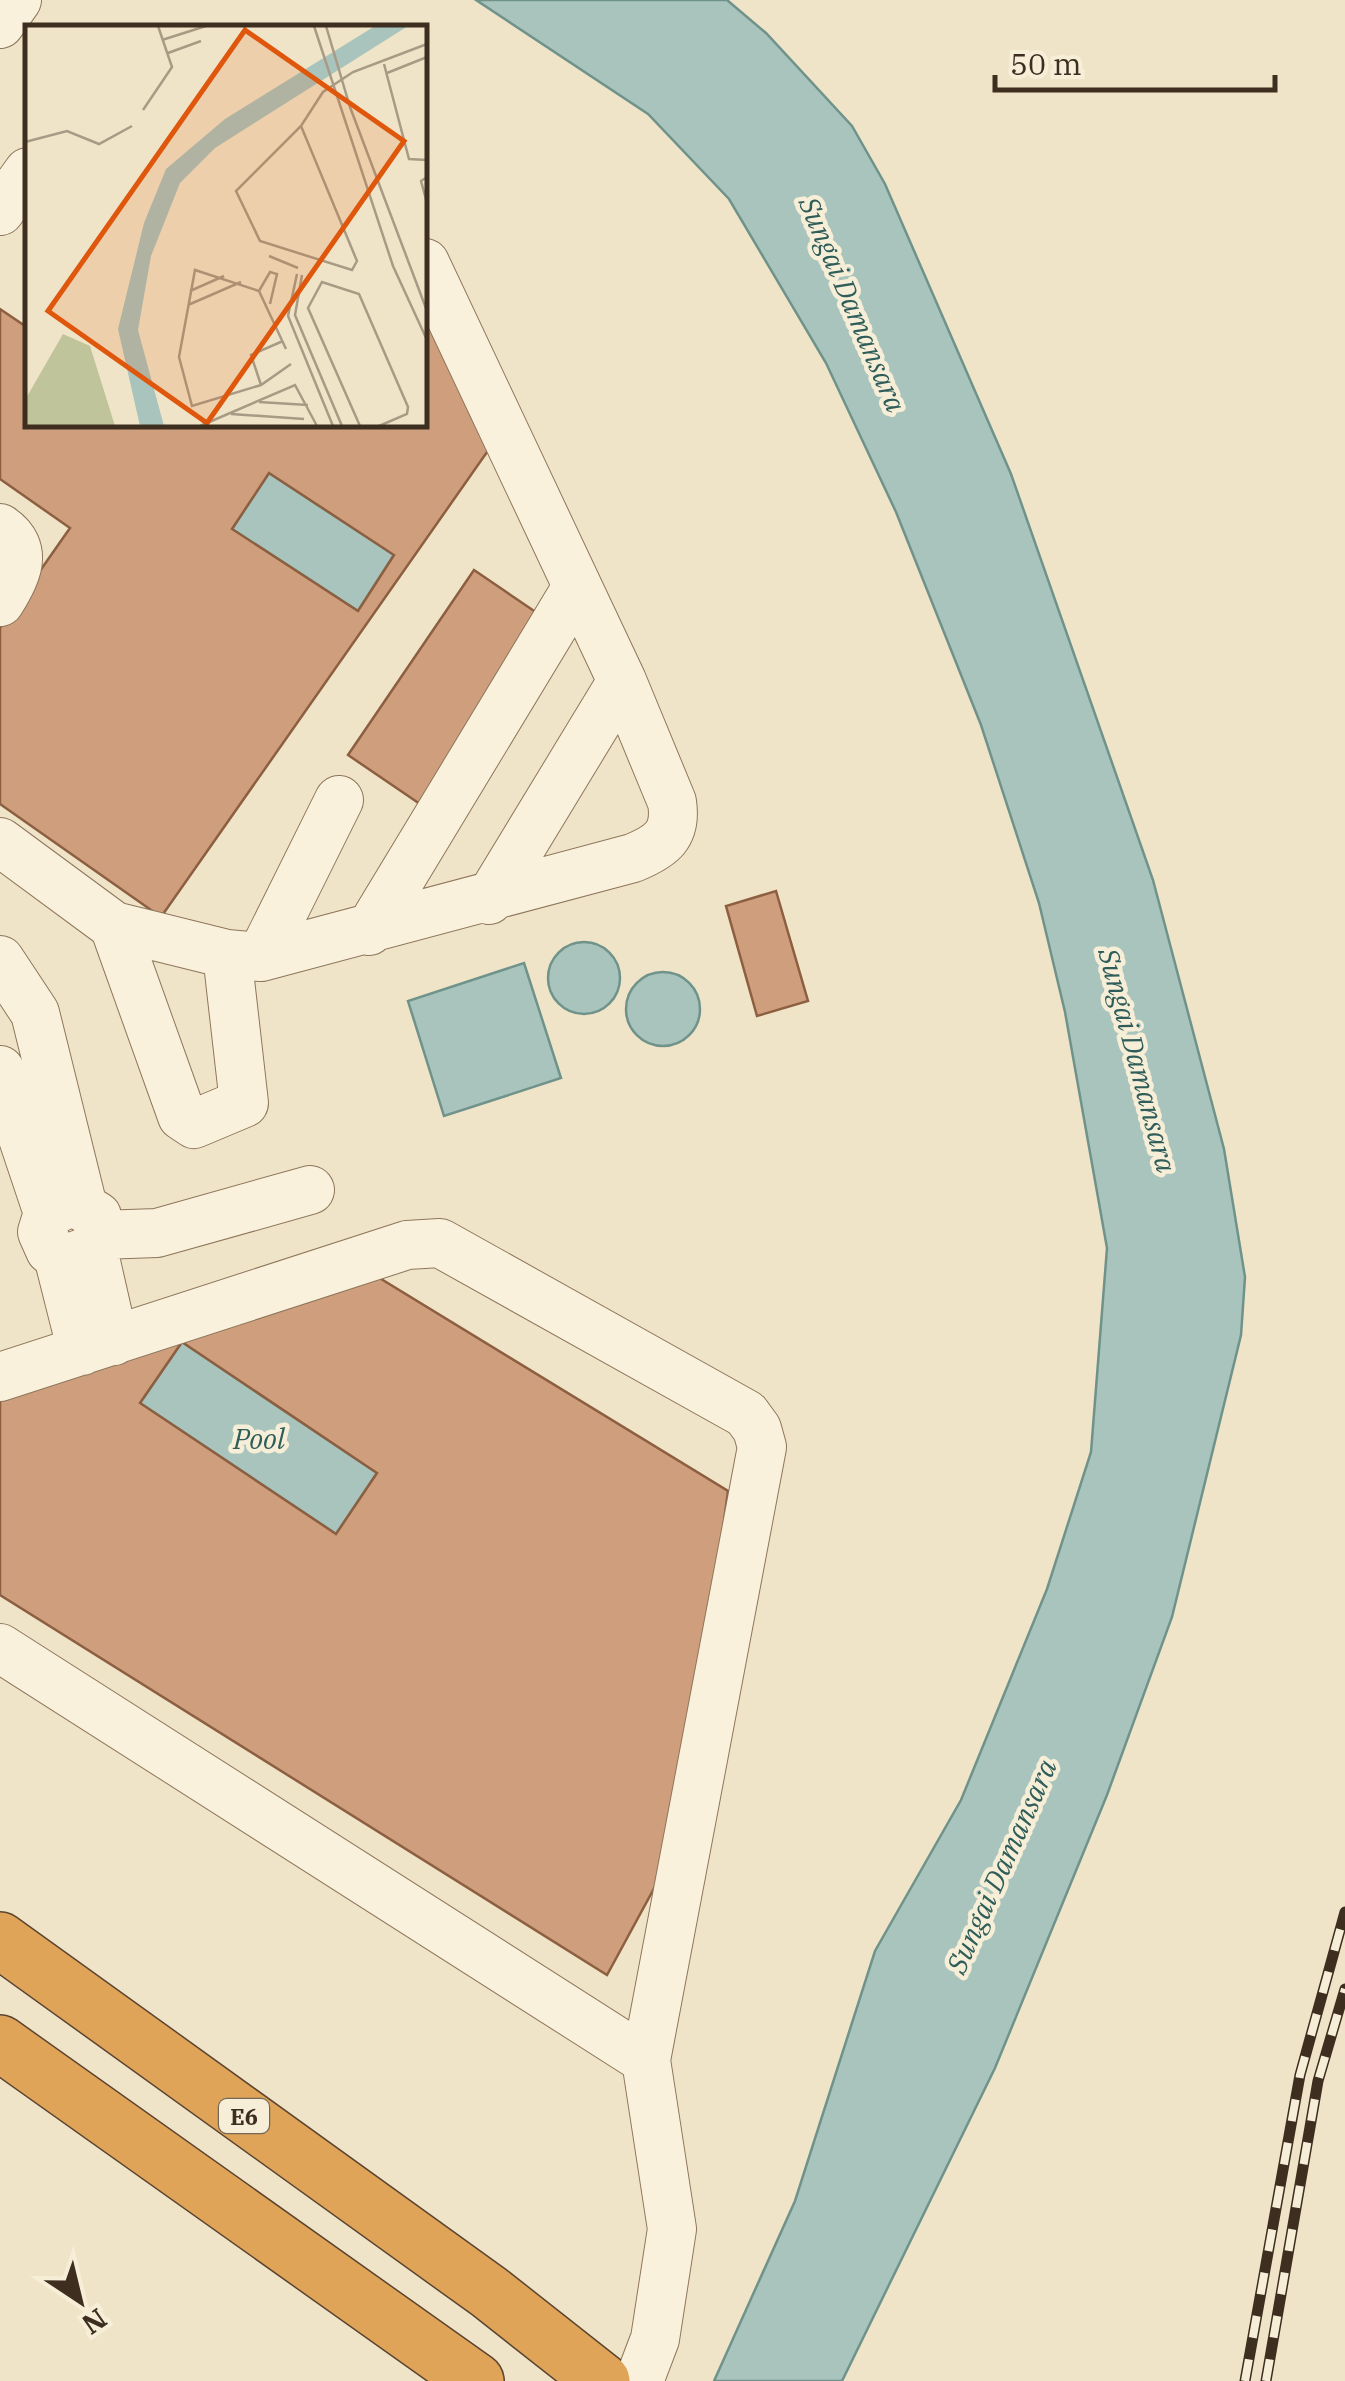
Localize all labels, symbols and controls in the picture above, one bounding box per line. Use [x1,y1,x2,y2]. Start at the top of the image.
inset map [25,25,428,428]
scale bar [995,30,1275,92]
text: 50 m [1010,44,1082,83]
water label: Sungai Damansara [791,190,915,417]
water label: Sungai Damansara [1090,943,1186,1176]
water label: Pool [232,1420,286,1457]
water label: Sungai Damansara [937,1753,1065,1980]
road number: E6 [219,2099,269,2133]
north arrow [30,2251,130,2351]
text: N [75,2300,114,2343]

